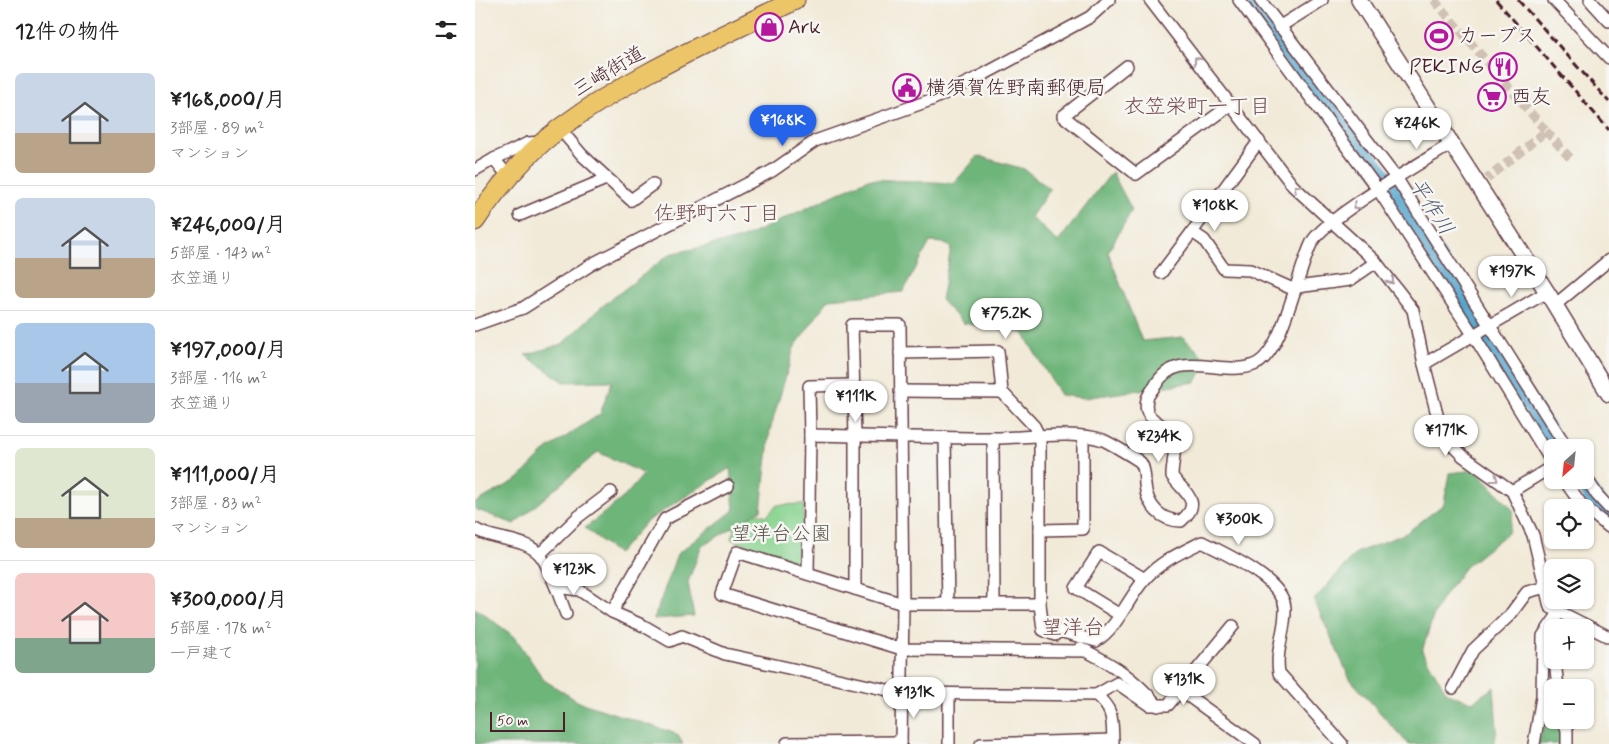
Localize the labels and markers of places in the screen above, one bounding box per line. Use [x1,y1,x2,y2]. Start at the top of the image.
shop icon: Ark [754,12,784,42]
place label: Ark [788,14,821,41]
sports icon: カーブス [1424,21,1454,51]
place label: カーブス [1458,23,1537,50]
restaurant icon: PEKING [1488,52,1518,82]
place label: PEKING [1409,54,1484,81]
public building icon: 横須賀佐野南郵便局 [892,73,922,103]
place label: 横須賀佐野南郵便局 [926,75,1106,102]
supermarket icon: 西友 [1477,82,1507,112]
place label: 西友 [1511,84,1551,111]
pin: ¥168K [748,104,818,147]
pin: ¥246K [1382,108,1452,150]
pin: ¥108K [1180,190,1250,232]
pin: ¥197K [1477,256,1547,298]
pin: ¥75.2K [965,298,1047,340]
pin: ¥111K [821,380,891,423]
pin: ¥171K [1411,414,1481,457]
pin: ¥234K [1124,420,1194,463]
pin: ¥300K [1204,504,1274,546]
pin: ¥123K [539,554,609,596]
pin: ¥131K [1149,664,1219,706]
pin: ¥131K [879,676,949,719]

